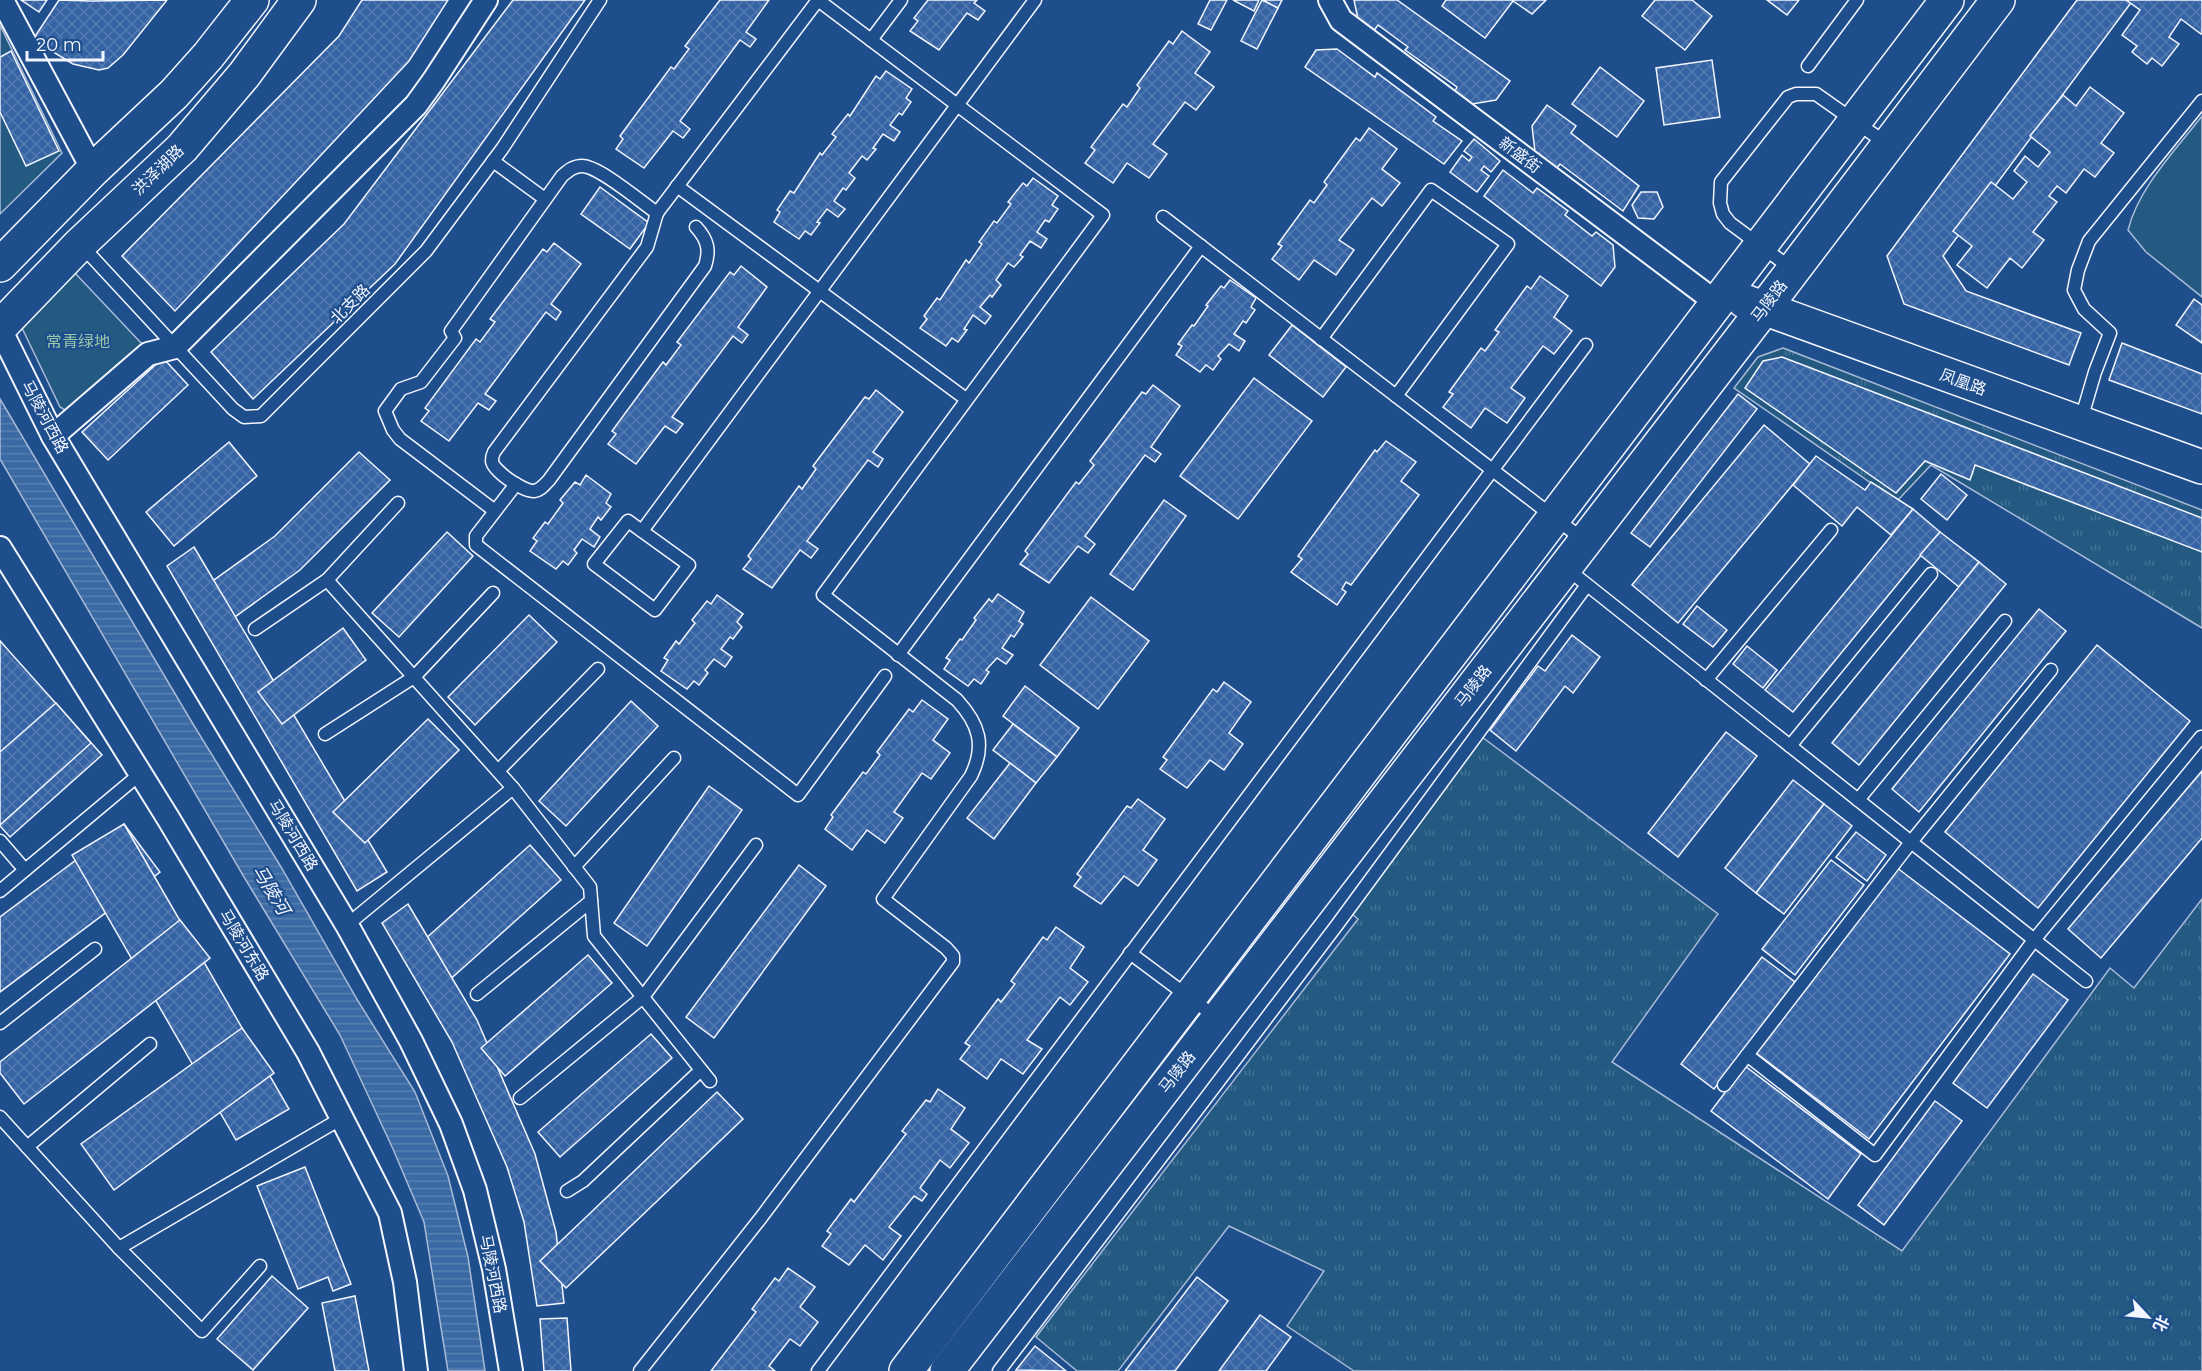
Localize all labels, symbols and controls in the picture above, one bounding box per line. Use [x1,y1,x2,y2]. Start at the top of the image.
scale bar [27,24,104,62]
text: 20 m [36,34,82,56]
street label: 新盛街 [1495,133,1545,177]
street label: 洪泽湖路 [128,141,188,199]
street label: 马陵路 [1747,276,1791,326]
street label: 北支路 [326,280,374,328]
park label: 常青绿地 [46,332,110,351]
street label: 凤凰路 [1937,365,1989,399]
street label: 马陵河西路 [18,377,72,457]
street label: 马陵路 [1451,661,1495,711]
street label: 马陵河西路 [264,796,322,874]
water label: 马陵河 [248,861,296,921]
street label: 马陵河东路 [215,906,273,984]
street label: 马陵路 [1155,1047,1199,1097]
street label: 马陵河西路 [476,1233,510,1315]
north arrow [2118,1287,2178,1347]
text: 北 [2149,1312,2173,1335]

